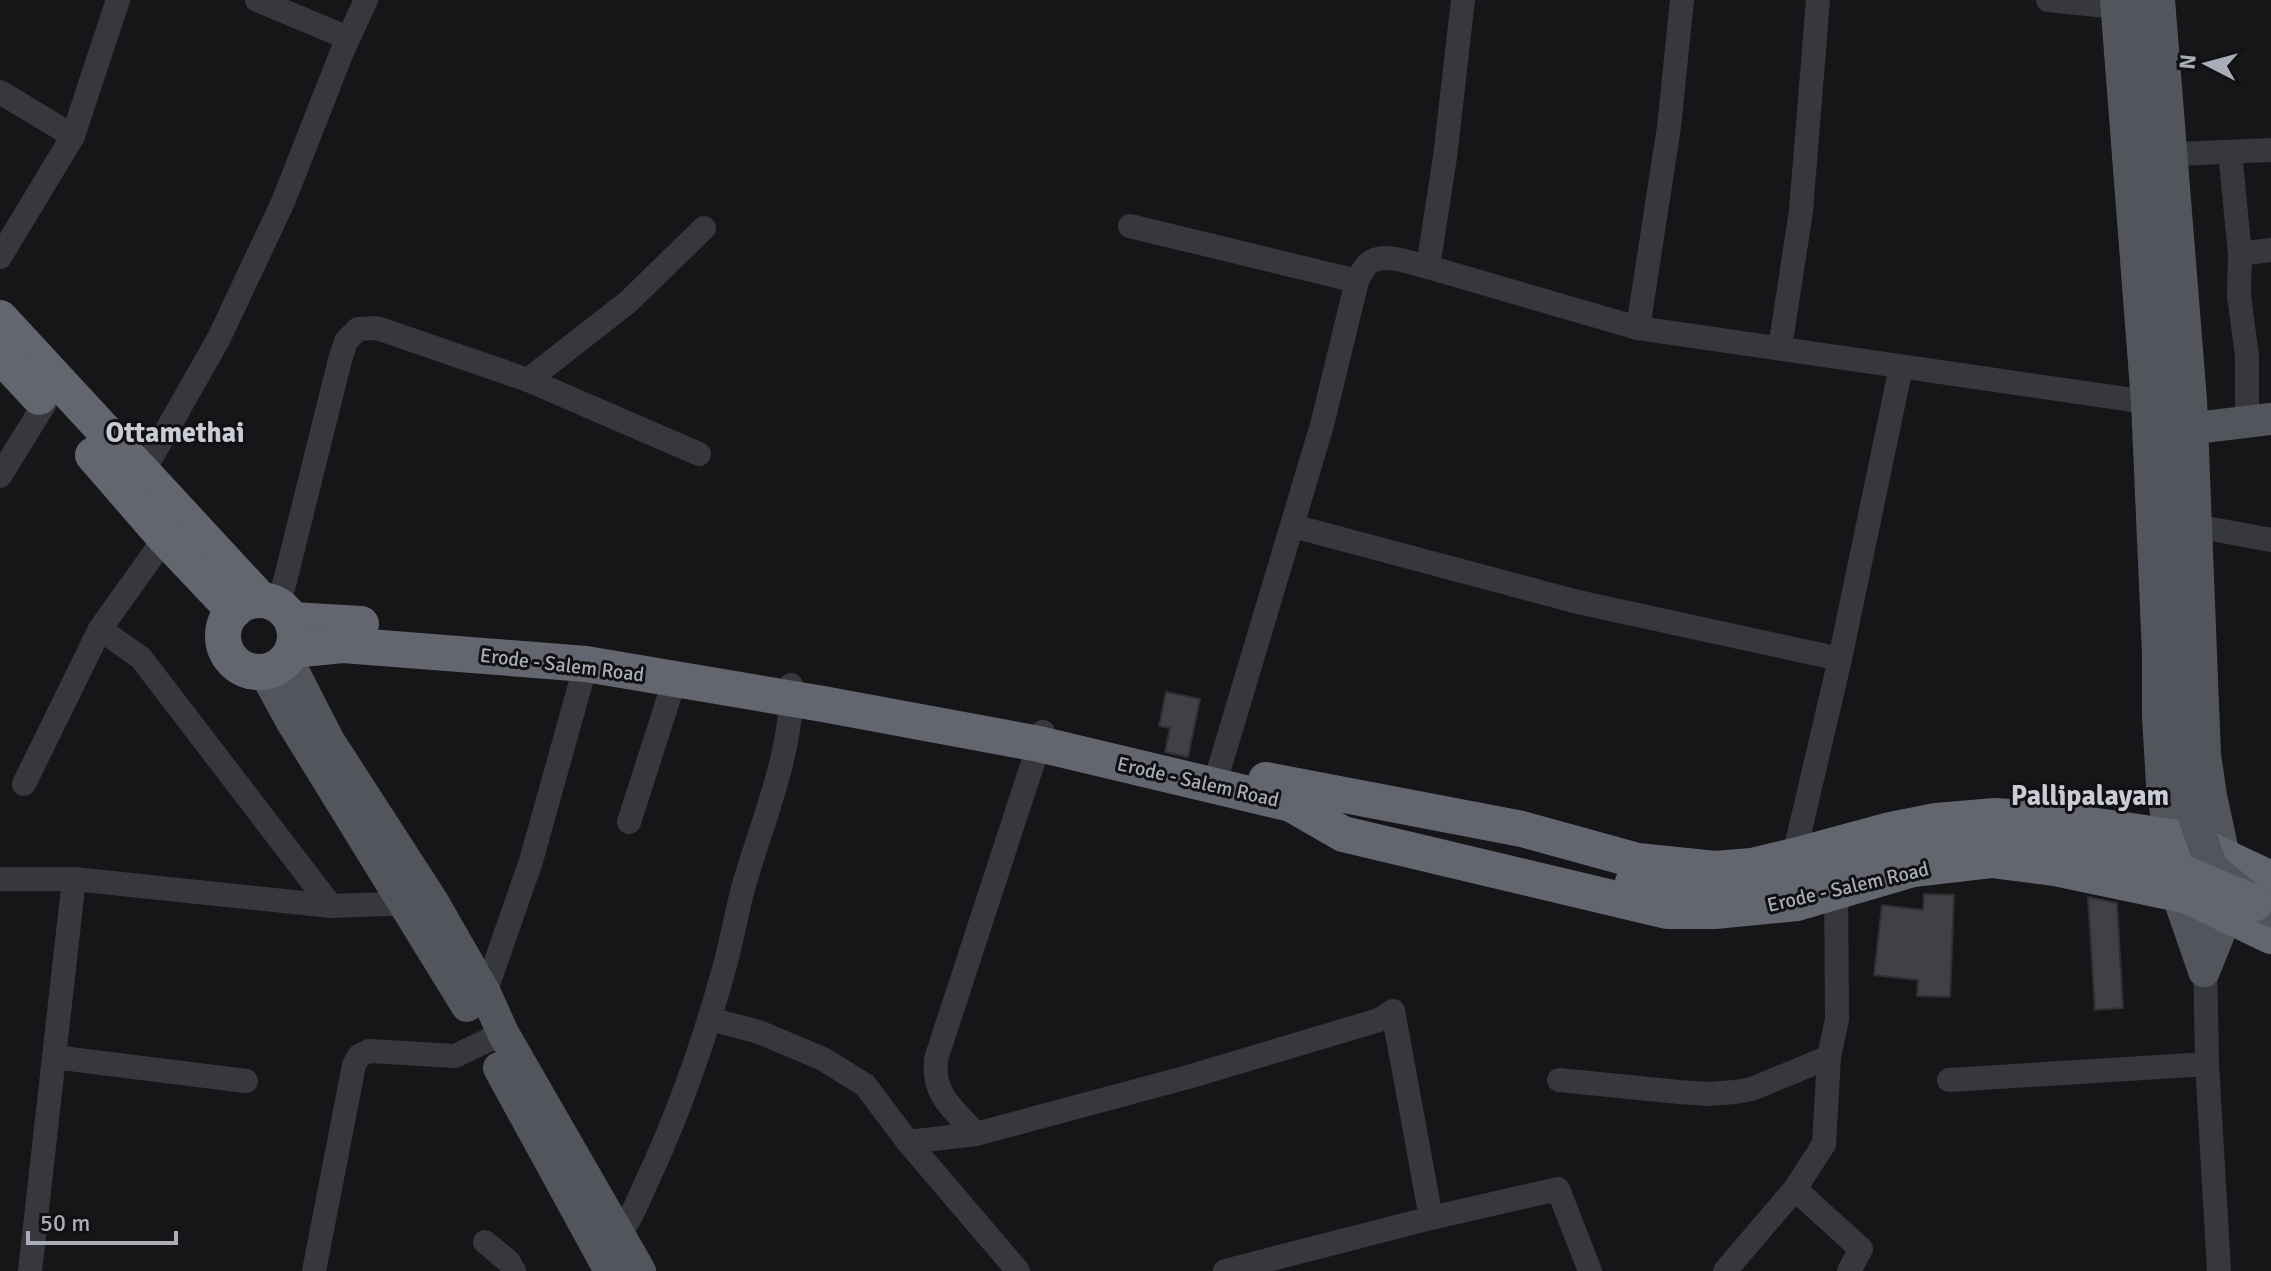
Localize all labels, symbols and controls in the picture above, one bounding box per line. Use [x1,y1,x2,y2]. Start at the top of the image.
north arrow [2167,24,2247,104]
text: N [2173,53,2202,71]
district label: Ottamethai [105,416,245,450]
street label: Erode - Salem Road [478,643,646,687]
street label: Erode - Salem Road [1115,751,1281,813]
district label: Pallipalayam [2011,779,2169,813]
street label: Erode - Salem Road [1765,856,1931,918]
scale bar [28,1195,176,1245]
text: 50 m [40,1208,90,1238]

